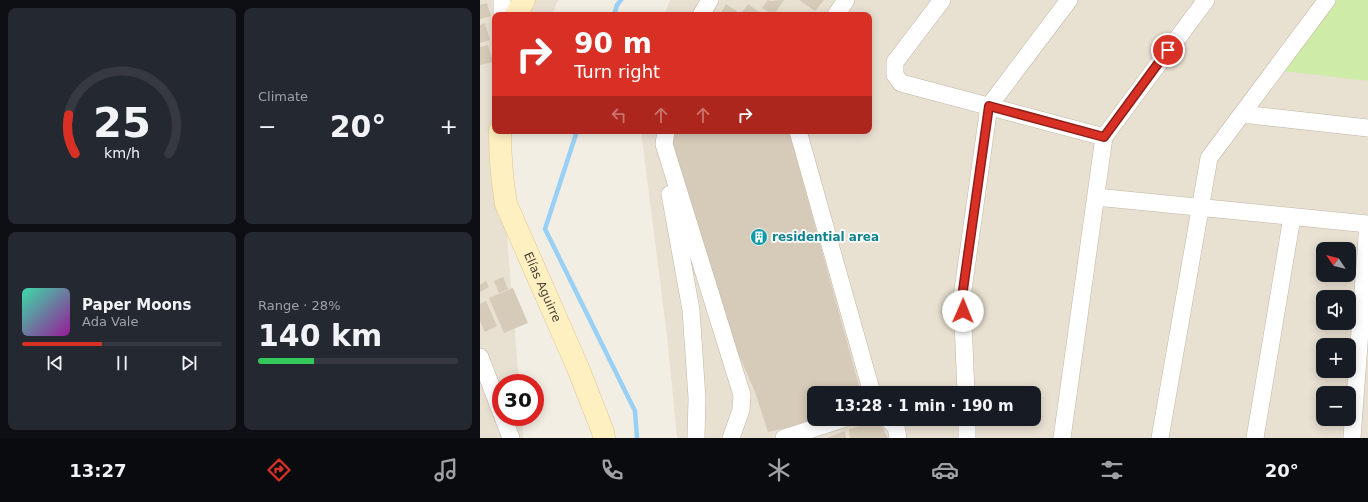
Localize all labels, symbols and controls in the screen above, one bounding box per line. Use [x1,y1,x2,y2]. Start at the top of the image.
text: 90 m [574,27,652,60]
icon: right [508,28,560,80]
pin [1151,33,1185,67]
icon: arrive [1157,39,1179,61]
text: Turn right [574,61,660,82]
text: Climate [258,89,308,104]
text: 25 [93,98,151,147]
icon: left [608,104,630,126]
icon: ahead [650,104,672,126]
icon: ahead [692,104,714,126]
icon: right [734,104,756,126]
text: 20° [330,109,386,144]
text: − [258,114,276,139]
text: + [440,114,458,139]
text: km/h [104,145,140,161]
building icon: residential area [749,227,769,247]
place label: residential area [772,230,879,244]
north arrow [1316,242,1356,282]
map controls [1316,242,1356,426]
street label: Elías Aguirre [521,250,564,324]
position arrow [942,290,984,332]
button: sound [1316,290,1356,330]
text: Paper Moons [82,296,191,314]
text: Range · 28% [258,298,341,313]
text: Ada Vale [82,314,138,329]
text: 140 km [258,318,382,353]
button: + [1316,338,1356,378]
icon: previous [44,352,66,374]
icon: pause [111,352,133,374]
icon: next [178,352,200,374]
speed limit sign: 30 [492,374,544,426]
button: − [1316,386,1356,426]
text: 13:28 · 1 min · 190 m [834,397,1014,415]
icon: directions [265,456,293,484]
icon: music [432,456,460,484]
icon: phone [598,456,626,484]
icon: climate [765,456,793,484]
icon: car [931,456,959,484]
icon: filters [1098,456,1126,484]
text: 13:27 [69,460,127,481]
text: 20° [1265,460,1299,481]

